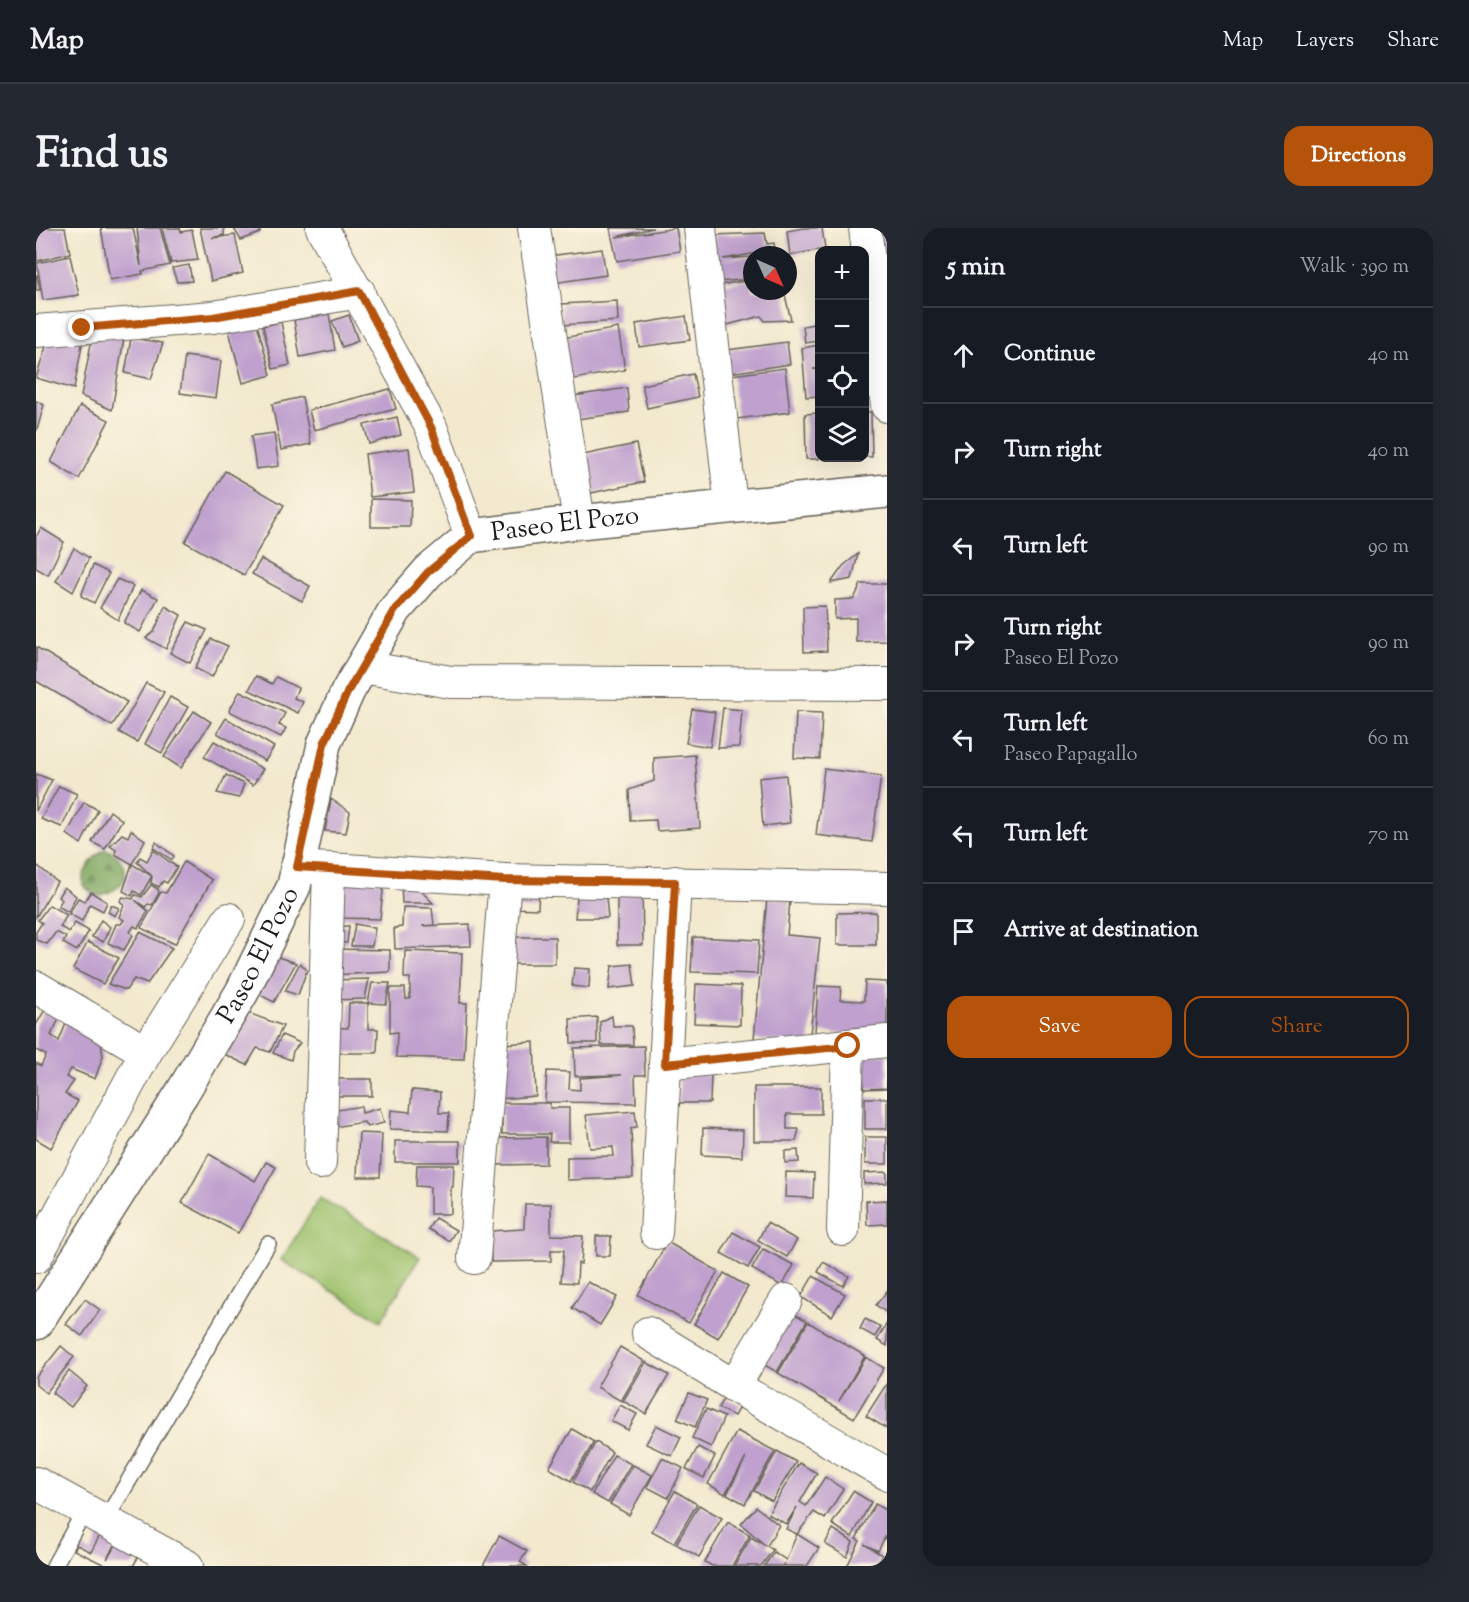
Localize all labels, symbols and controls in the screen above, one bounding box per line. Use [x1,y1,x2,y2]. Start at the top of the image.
text: Map [30,21,84,61]
text: Map [1223,26,1263,56]
text: Layers [1296,26,1354,56]
text: Share [1387,26,1439,56]
text: Find us [36,126,168,186]
button: Directions [1284,126,1433,186]
north arrow [743,246,797,300]
map controls [815,246,869,462]
button: + [815,246,869,300]
text: 5 min [947,249,1006,286]
text: Walk · 390 m [1300,253,1409,282]
button: − [815,300,869,354]
route end [68,314,94,340]
icon: ahead [947,339,980,372]
text: Continue [1004,339,1095,371]
text: 40 m [1368,341,1409,370]
button: locate [815,354,869,408]
button: layers [815,408,869,462]
icon: right [947,435,980,468]
text: Turn right [1004,435,1101,467]
text: 40 m [1368,437,1409,466]
street label: Paseo El Pozo [489,498,641,552]
icon: left [947,531,980,564]
text: Turn left [1004,531,1087,563]
text: 90 m [1368,533,1409,562]
text: Turn right [1004,613,1101,645]
icon: right [947,627,980,660]
text: 90 m [1368,629,1409,658]
text: Paseo El Pozo [1004,645,1118,674]
text: Turn left [1004,709,1087,741]
icon: left [947,723,980,756]
text: 60 m [1368,725,1409,754]
text: Paseo Papagallo [1004,741,1138,770]
icon: left [947,819,980,852]
text: Turn left [1004,819,1087,851]
text: 70 m [1368,821,1409,850]
street label: Paseo El Pozo [209,881,309,1031]
icon: arrive [947,915,980,948]
text: Arrive at destination [1004,915,1199,947]
button: Save [947,996,1172,1058]
button: Share [1184,996,1409,1058]
route start [834,1032,860,1058]

